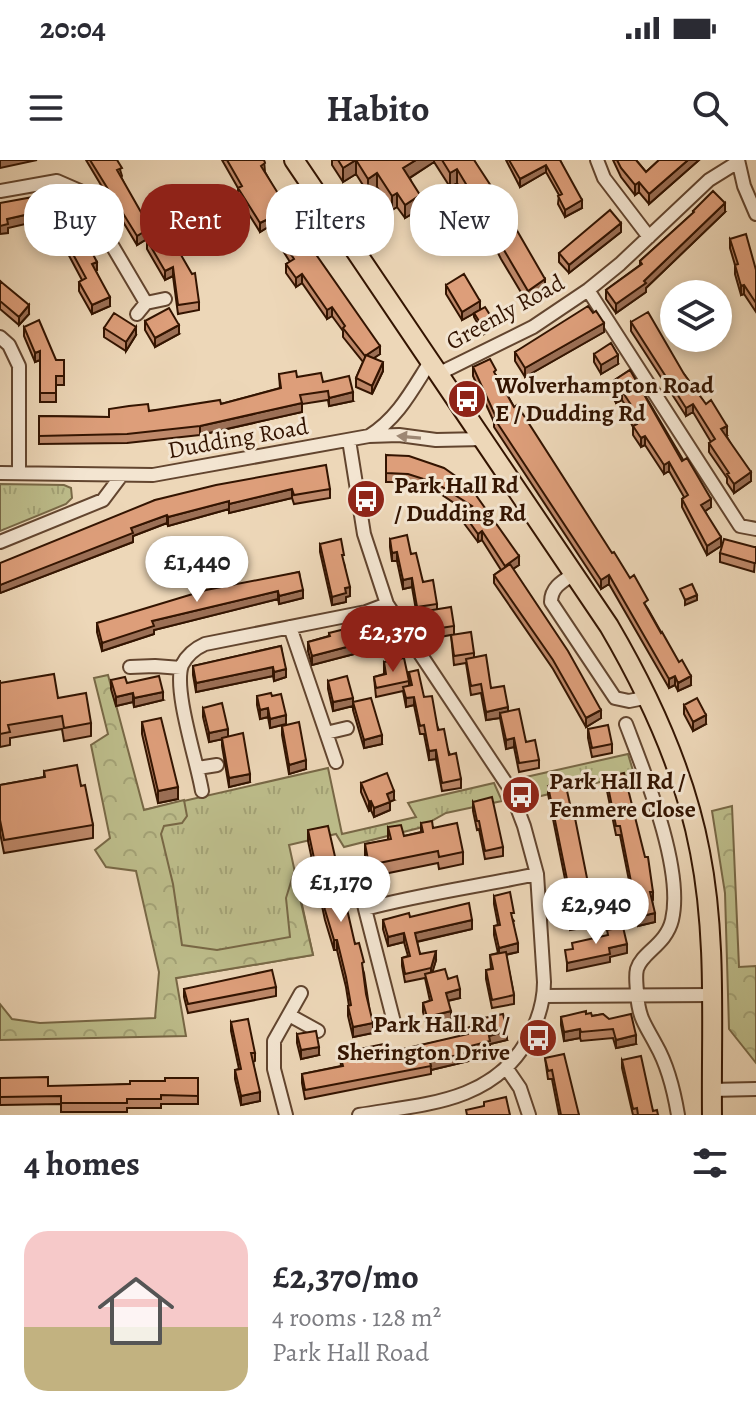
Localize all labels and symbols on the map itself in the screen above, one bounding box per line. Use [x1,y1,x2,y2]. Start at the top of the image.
street label: Greenly Road [440,266,570,358]
place label: Wolverhampton Road E / Dudding Rd [494,369,714,429]
bus stop icon: Wolverhampton Road E / Dudding Rd [446,378,488,420]
street label: Dudding Road [165,410,311,466]
one-way arrow [397,430,422,443]
place label: Park Hall Rd / Dudding Rd [394,469,526,529]
bus stop icon: Park Hall Rd / Dudding Rd [345,478,387,520]
pin: £1,440 [132,536,262,604]
pin: £2,370 [328,606,458,674]
place label: Park Hall Rd / Fenmere Close [549,765,696,825]
bus stop icon: Park Hall Rd / Fenmere Close [500,774,542,816]
pin: £1,170 [276,856,406,924]
pin: £2,940 [531,878,661,946]
place label: Park Hall Rd / Sherington Drive [337,1008,510,1068]
bus stop icon: Park Hall Rd / Sherington Drive [517,1017,559,1059]

